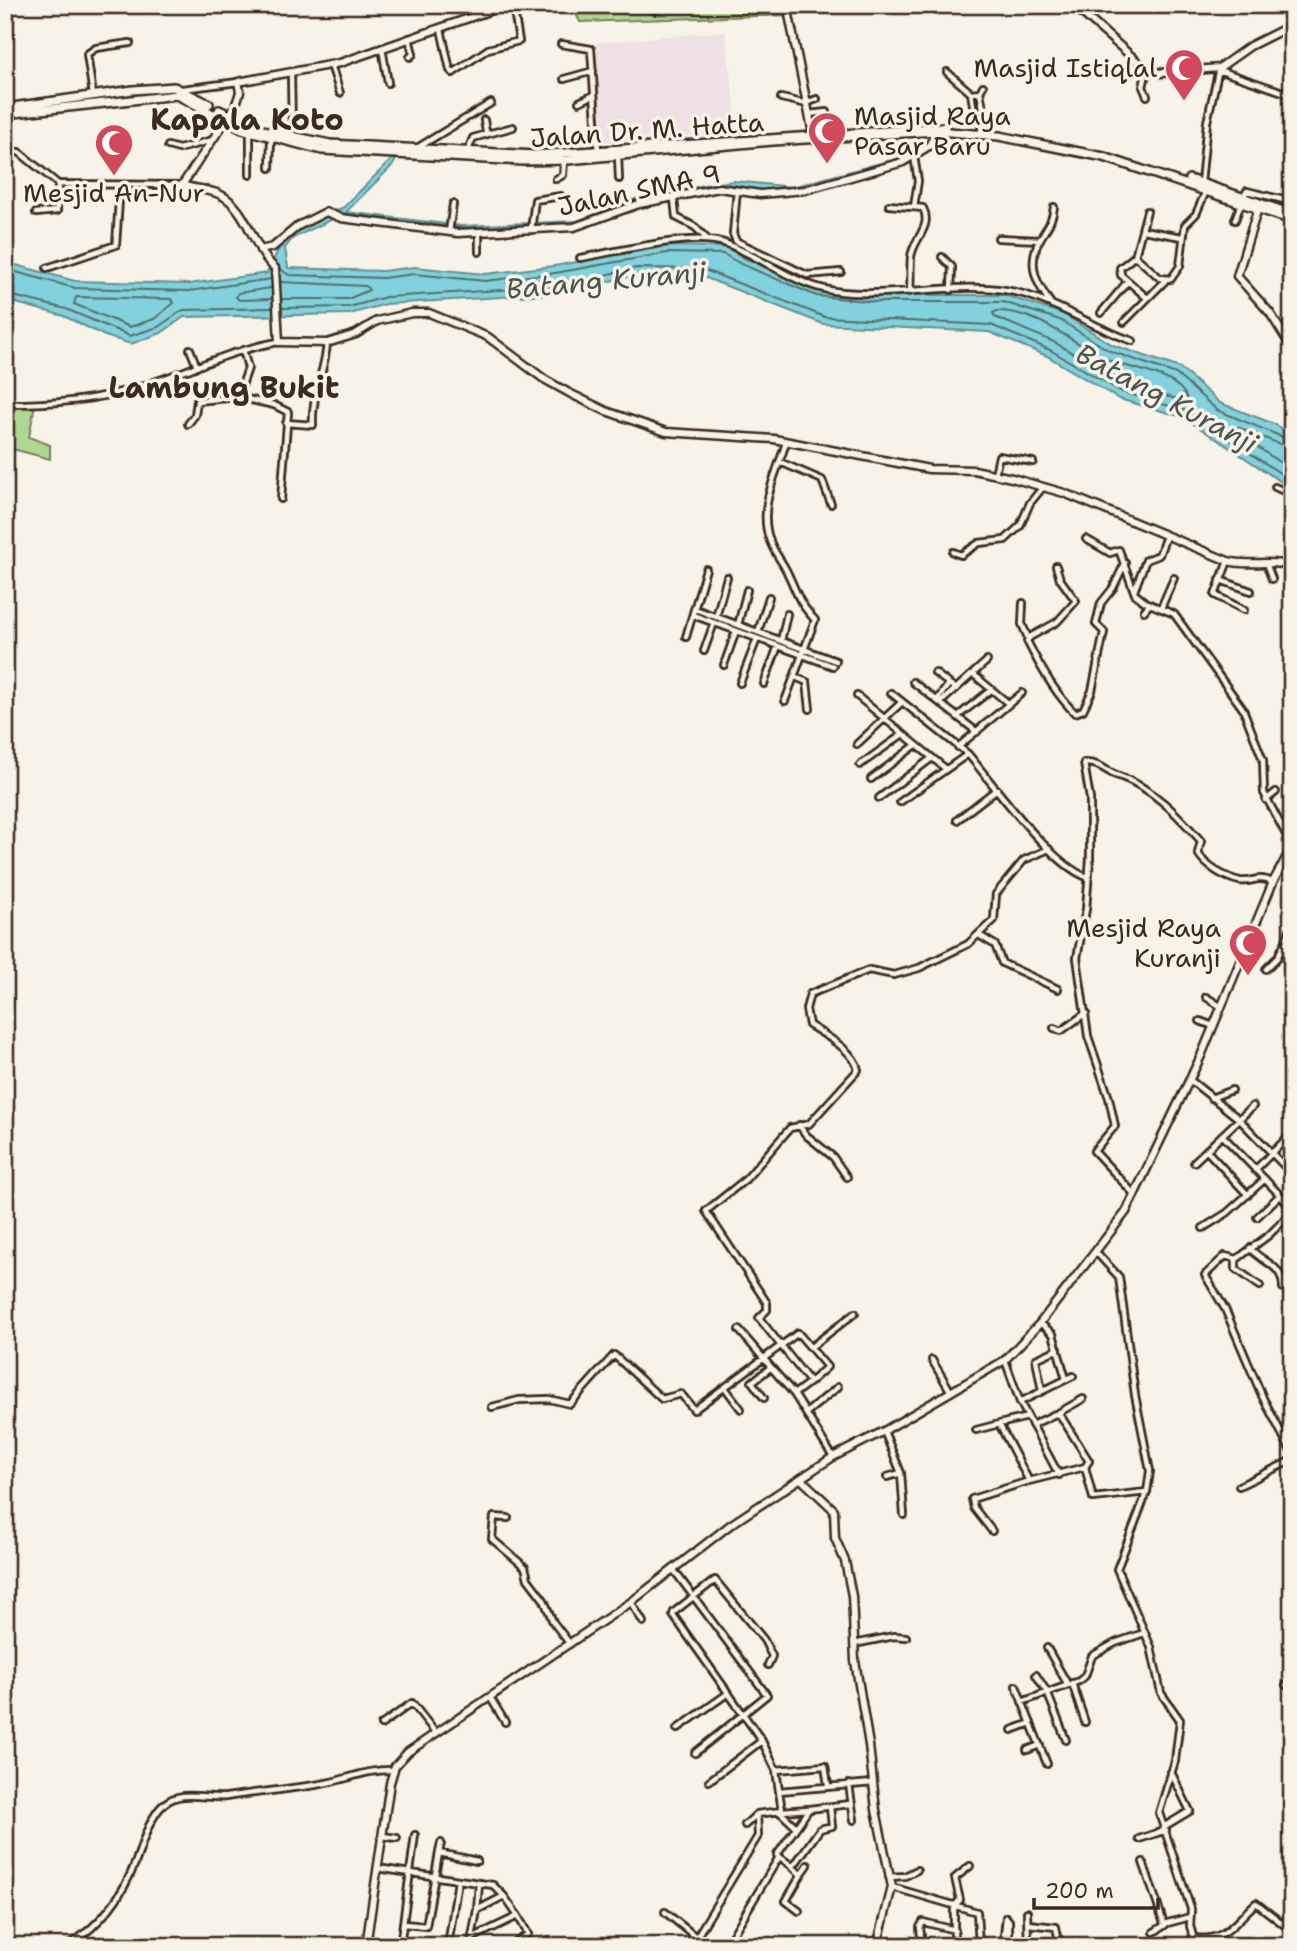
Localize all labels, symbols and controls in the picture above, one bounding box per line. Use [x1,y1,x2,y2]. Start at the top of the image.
mosque icon: Masjid Istiqlal [1163,47,1205,102]
place label: Masjid Istiqlal [973,50,1157,85]
place label: Masjid Raya Pasar Baru [854,98,1011,163]
district label: Kapala Koto [150,99,344,140]
street label: Jalan Dr. M. Hatta [529,104,765,155]
mosque icon: Masjid Raya Pasar Baru [806,110,848,165]
mosque icon: Mesjid An-Nur [93,122,135,177]
street label: Jalan SMA 9 [554,155,723,224]
place label: Mesjid An-Nur [23,175,205,210]
water label: Batang Kuranji [504,252,709,308]
water label: Batang Kuranji [1069,334,1266,462]
district label: Lambung Bukit [109,367,339,408]
place label: Mesjid Raya Kuranji [1066,910,1221,975]
mosque icon: Mesjid Raya Kuranji [1227,922,1269,977]
scale bar [1034,1867,1159,1911]
text: 200 m [1045,1877,1114,1905]

